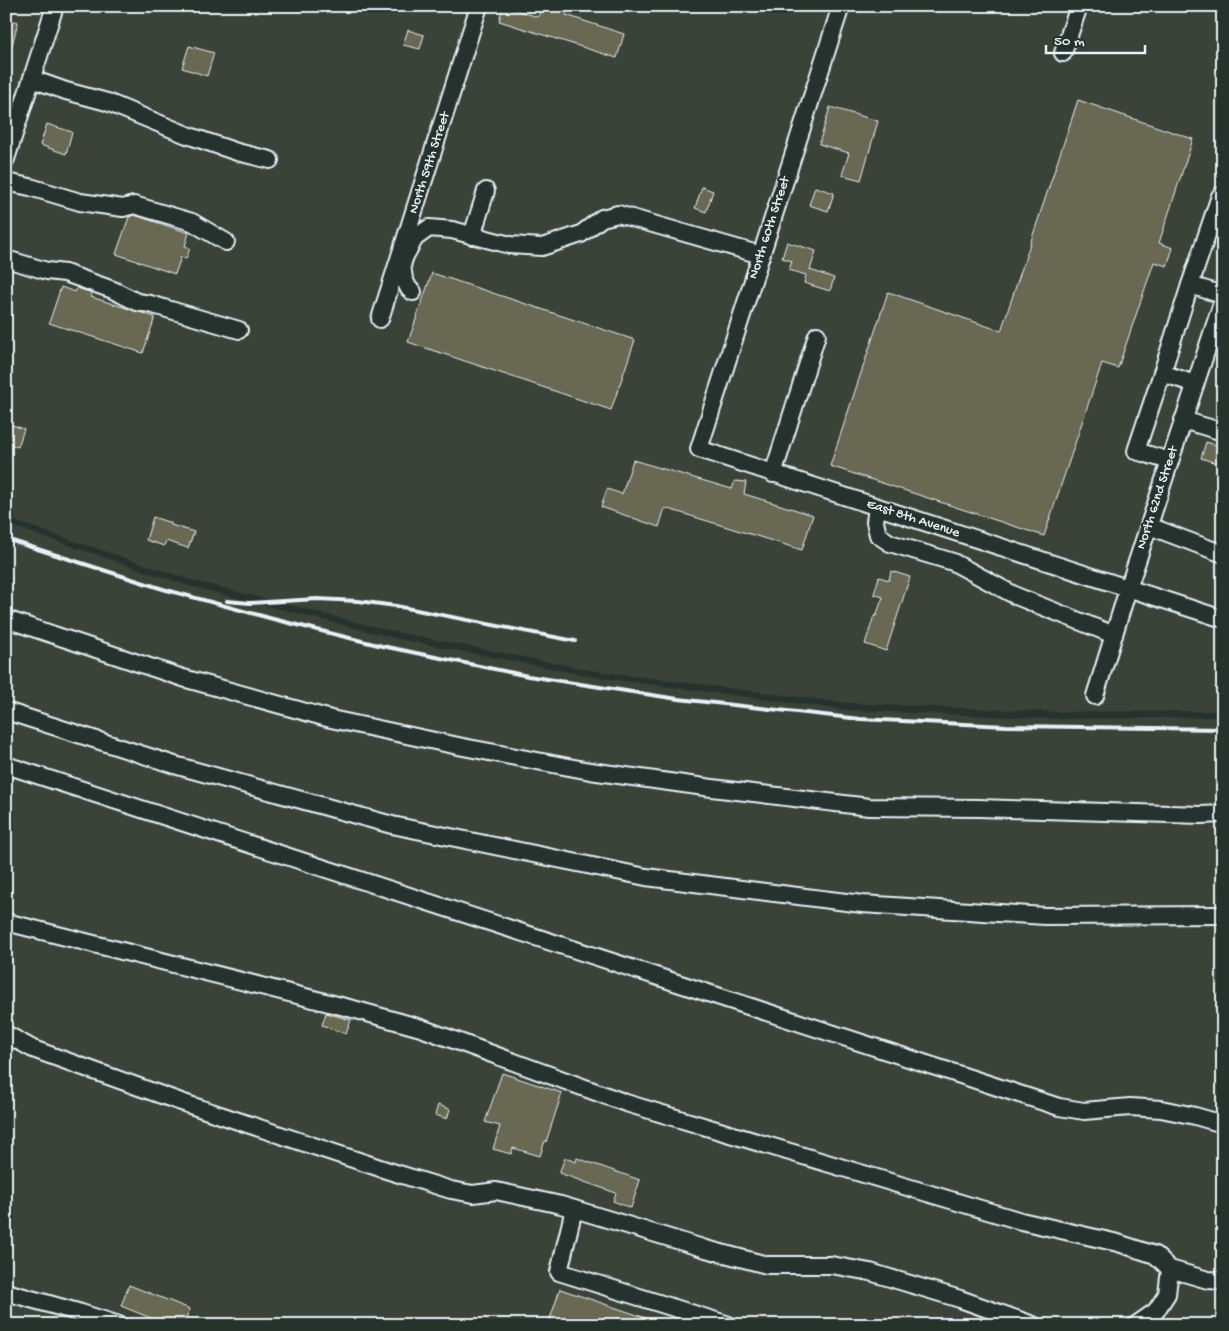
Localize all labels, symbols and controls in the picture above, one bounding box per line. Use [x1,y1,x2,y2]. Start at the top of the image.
scale bar [1046,22,1145,54]
text: 50 m [1054,33,1085,51]
street label: North 59th Street [406,109,455,216]
street label: North 60th Street [745,173,795,281]
street label: North 62nd Street [1133,443,1183,552]
street label: East 8th Avenue [864,496,962,542]

